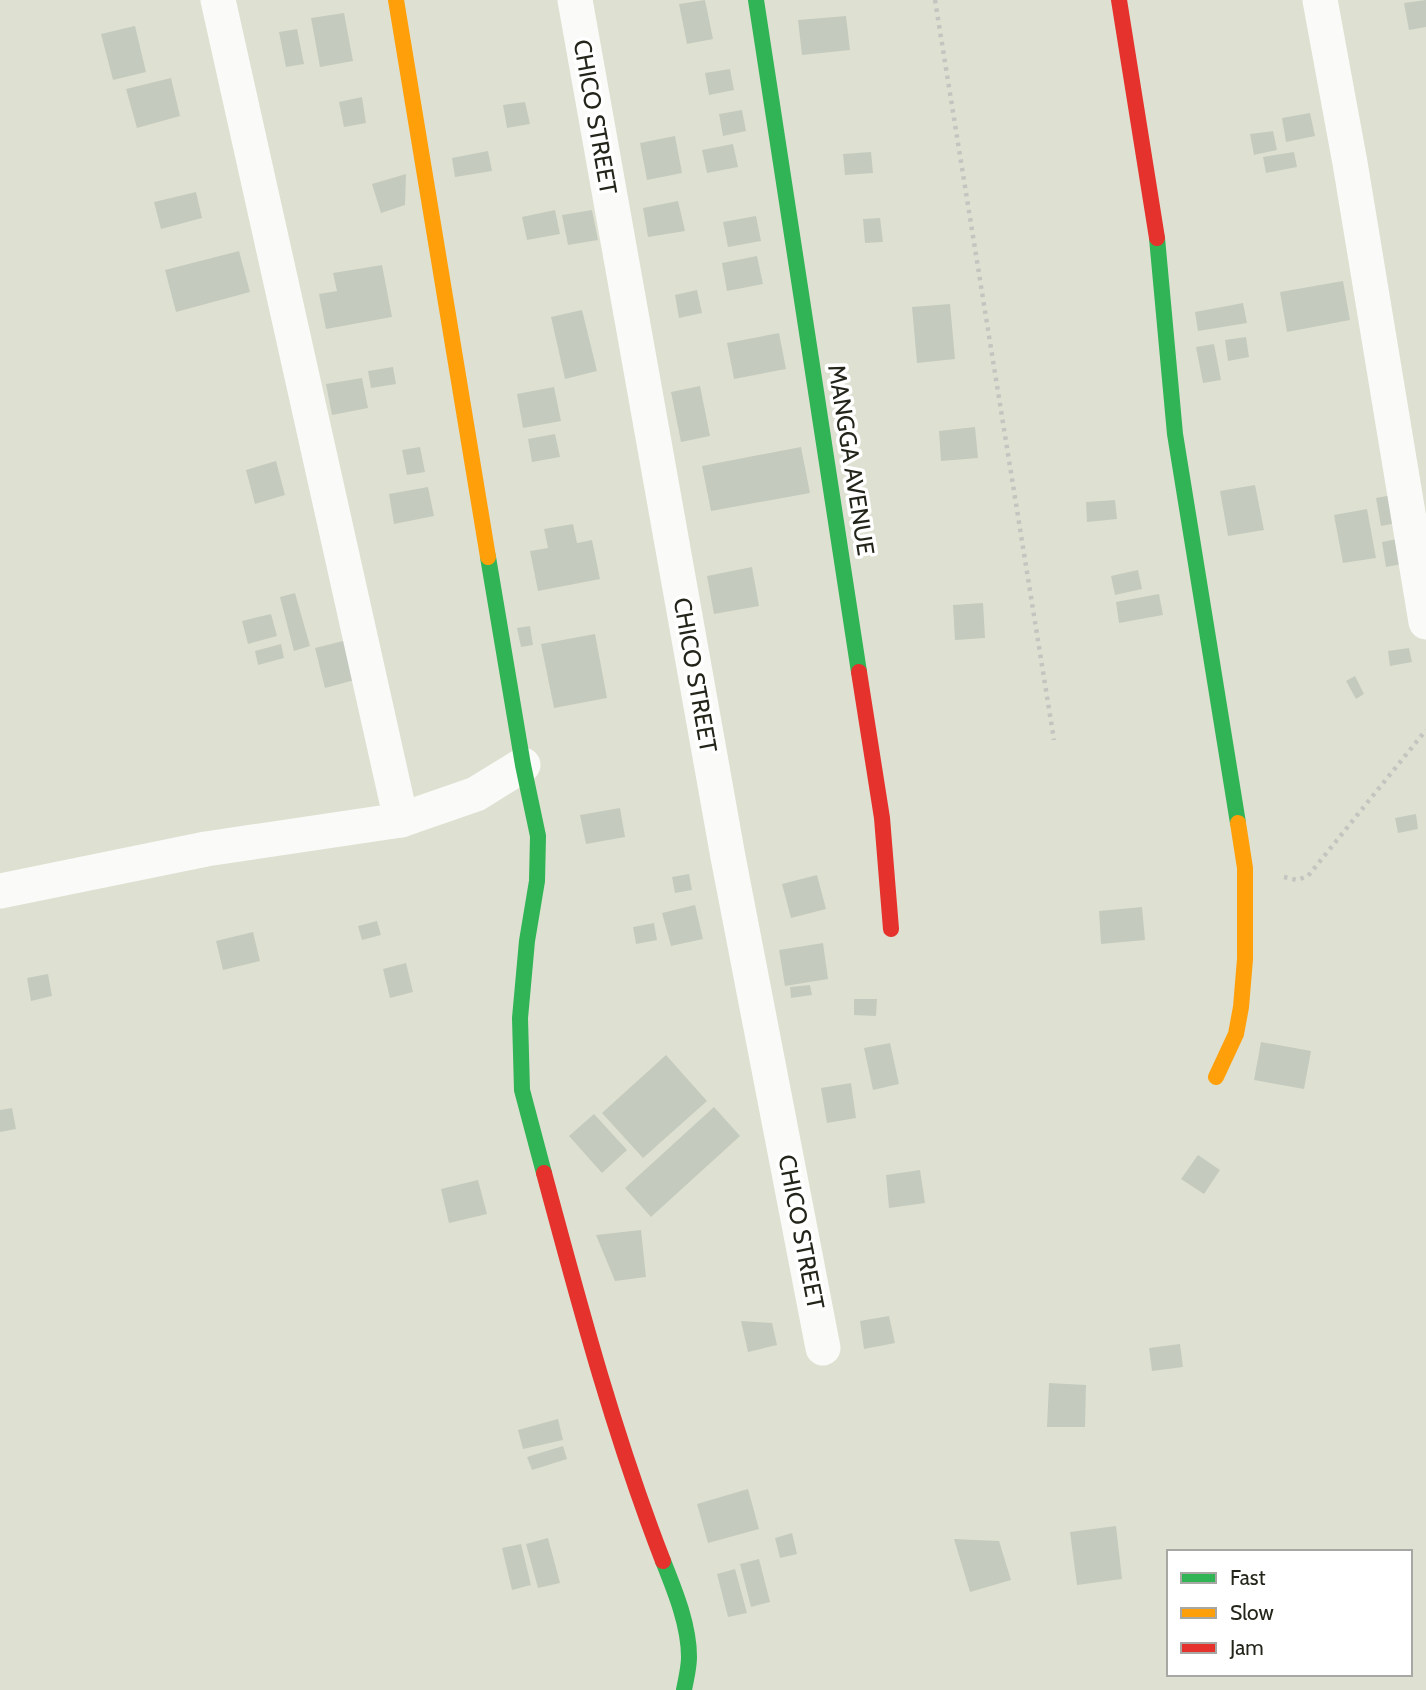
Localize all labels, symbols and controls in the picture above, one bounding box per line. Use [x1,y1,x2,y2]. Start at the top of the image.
street label: CHICO STREET [568,37,623,197]
street label: MANGGA AVENUE [822,362,881,557]
street label: CHICO STREET [668,595,723,755]
street label: CHICO STREET [772,1152,831,1312]
legend [1167,1550,1412,1676]
text: Fast [1230,1565,1266,1590]
text: Slow [1230,1600,1274,1625]
text: Jam [1229,1635,1264,1660]

